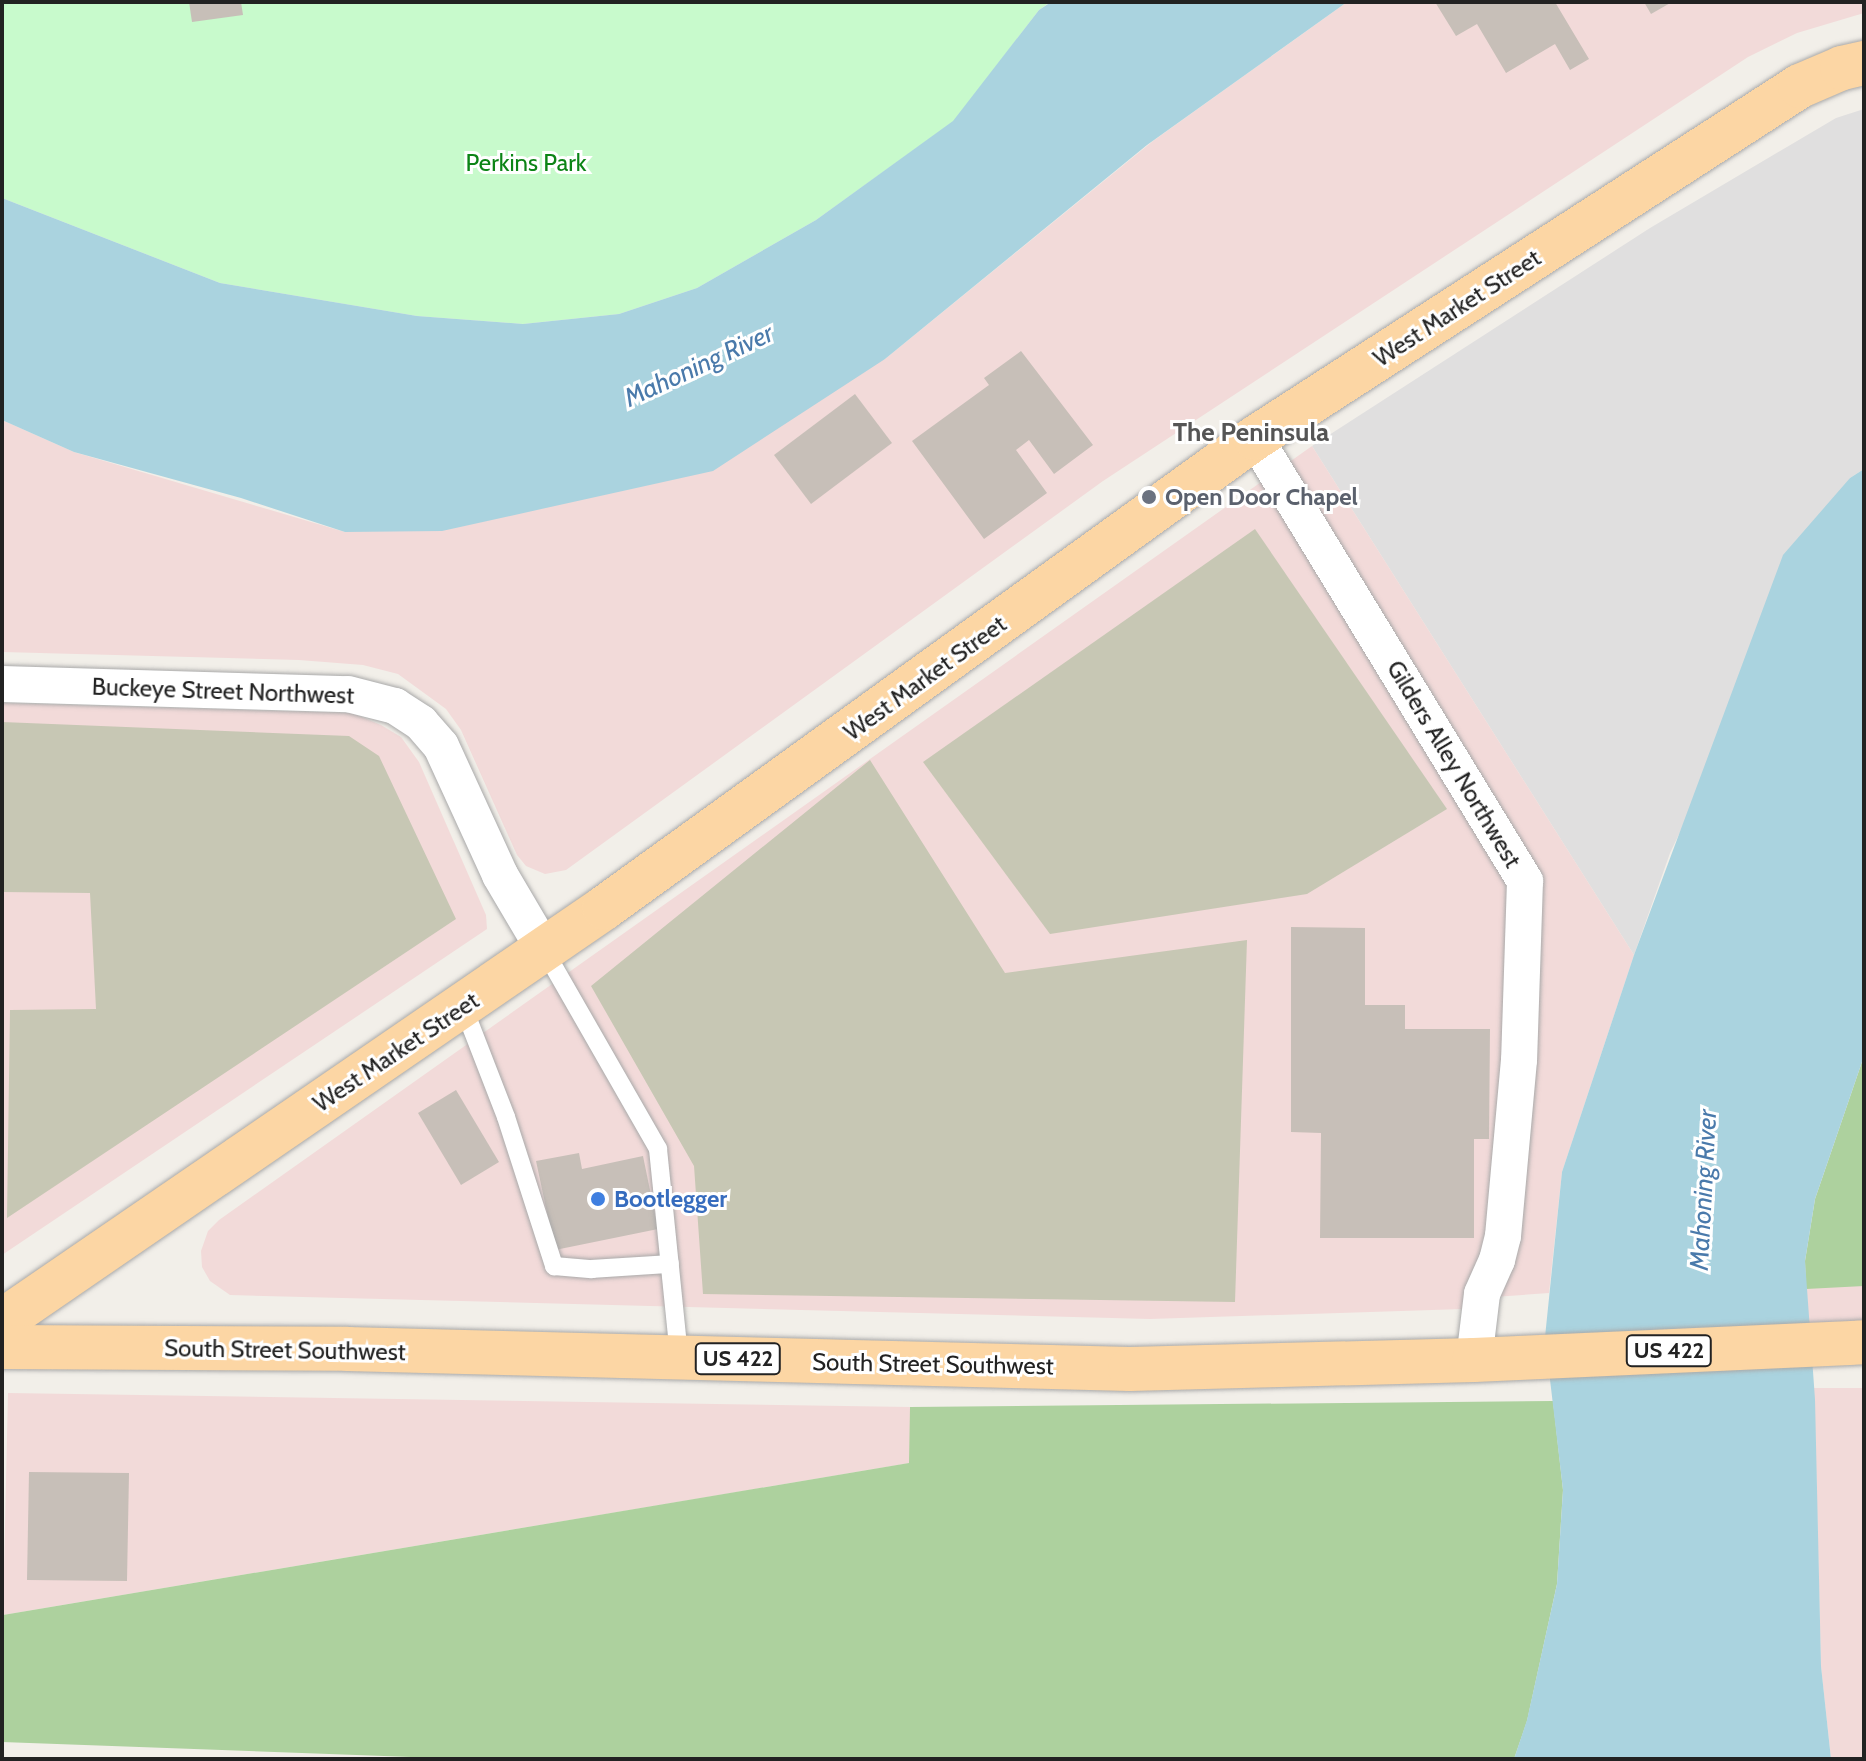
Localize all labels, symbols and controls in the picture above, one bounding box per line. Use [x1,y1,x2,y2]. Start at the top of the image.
park label: Perkins Park [465,149,587,177]
street label: West Market Street [1368,243,1546,373]
water label: Mahoning River [620,318,778,414]
district label: The Peninsula [1173,417,1329,449]
place label: Open Door Chapel [1165,483,1358,511]
marker: Open Door Chapel [1140,488,1158,506]
street label: West Market Street [838,609,1012,747]
street label: Gilders Alley Northwest [1381,655,1527,873]
street label: Buckeye Street Northwest [91,672,355,710]
street label: West Market Street [308,986,484,1118]
water label: Mahoning River [1684,1109,1724,1271]
place label: Bootlegger [614,1185,727,1213]
marker: Bootlegger [589,1190,607,1208]
street label: South Street Southwest [164,1333,406,1367]
road number: US 422 [1625,1333,1713,1369]
road number: US 422 [694,1341,782,1377]
street label: South Street Southwest [812,1347,1054,1381]

